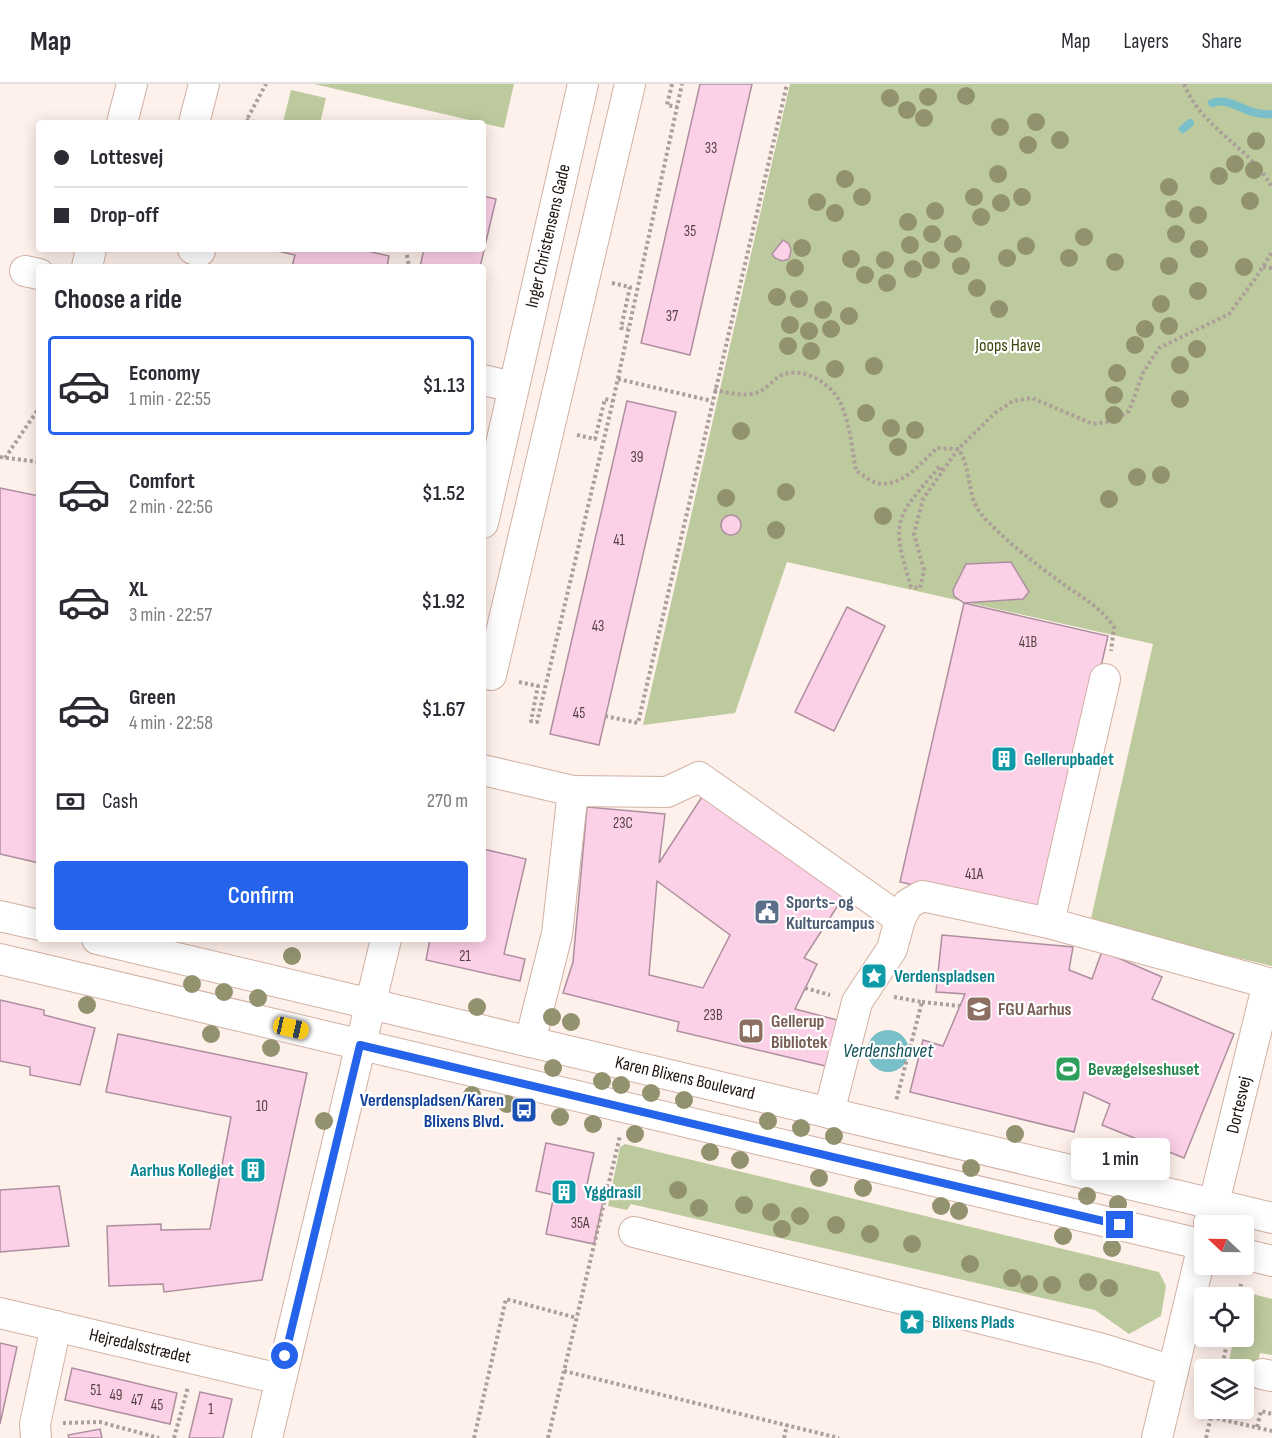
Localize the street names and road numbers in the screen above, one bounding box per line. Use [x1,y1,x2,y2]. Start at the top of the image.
street label: Inger Christensens Gade [521,162,575,310]
street label: Karen Blixens Boulevard [613,1052,757,1104]
street label: Dortesvej [1222,1074,1256,1136]
street label: Hejredalsstrædet [87,1324,193,1368]

